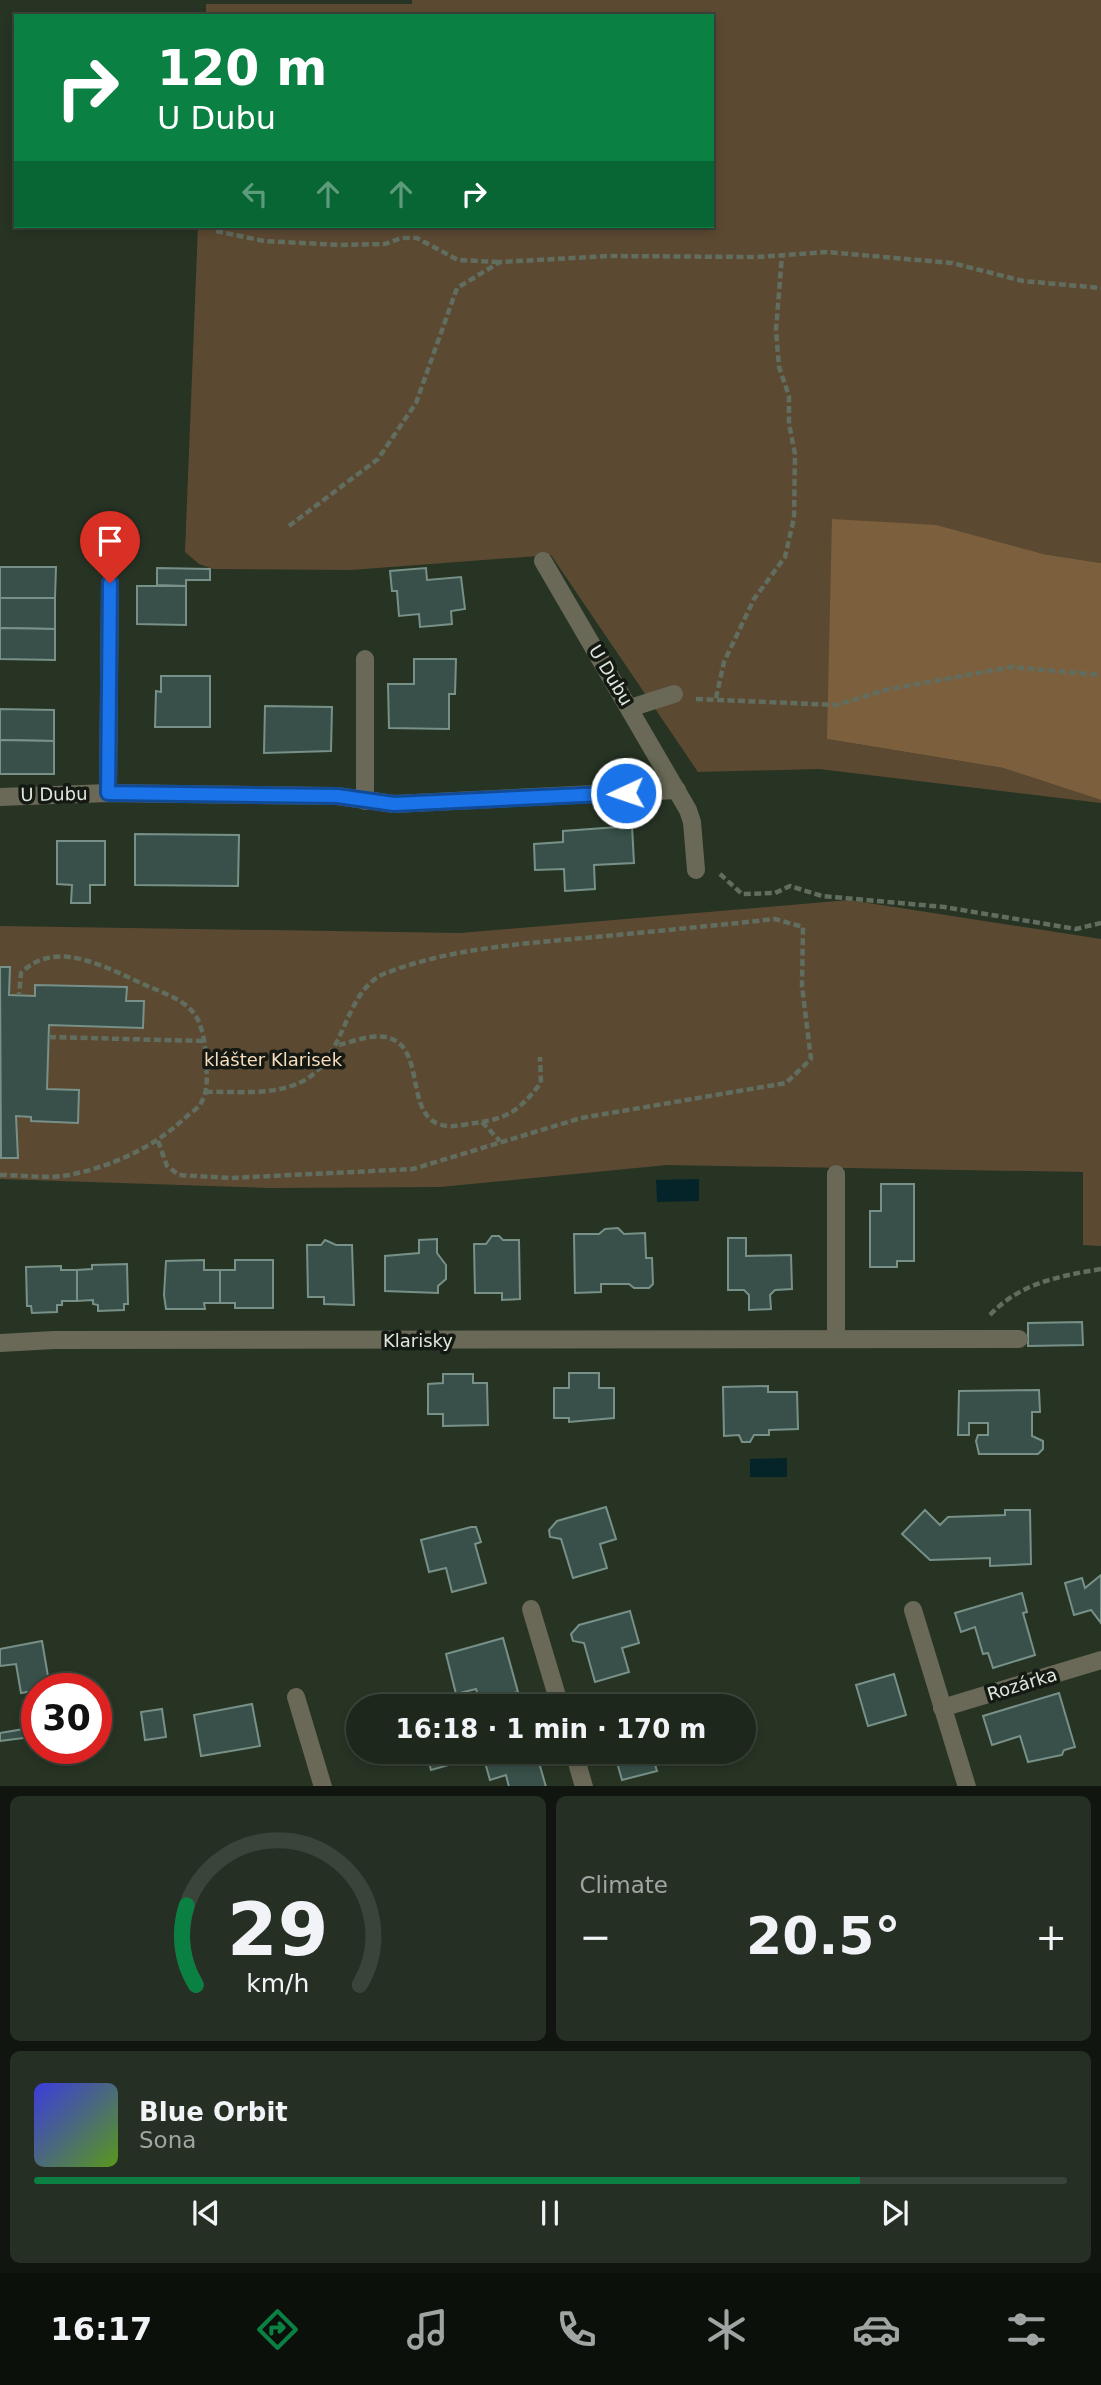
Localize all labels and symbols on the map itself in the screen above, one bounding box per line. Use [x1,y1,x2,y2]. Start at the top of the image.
pin [80,511,140,583]
street label: U Dubu [585,641,637,709]
position arrow [589,756,663,830]
street label: U Dubu [20,783,88,805]
park label: klášter Klarisek [204,1049,343,1070]
street label: Klarisky [383,1330,453,1351]
street label: Rozárka [985,1663,1059,1705]
speed limit sign: 30 [21,1673,112,1764]

